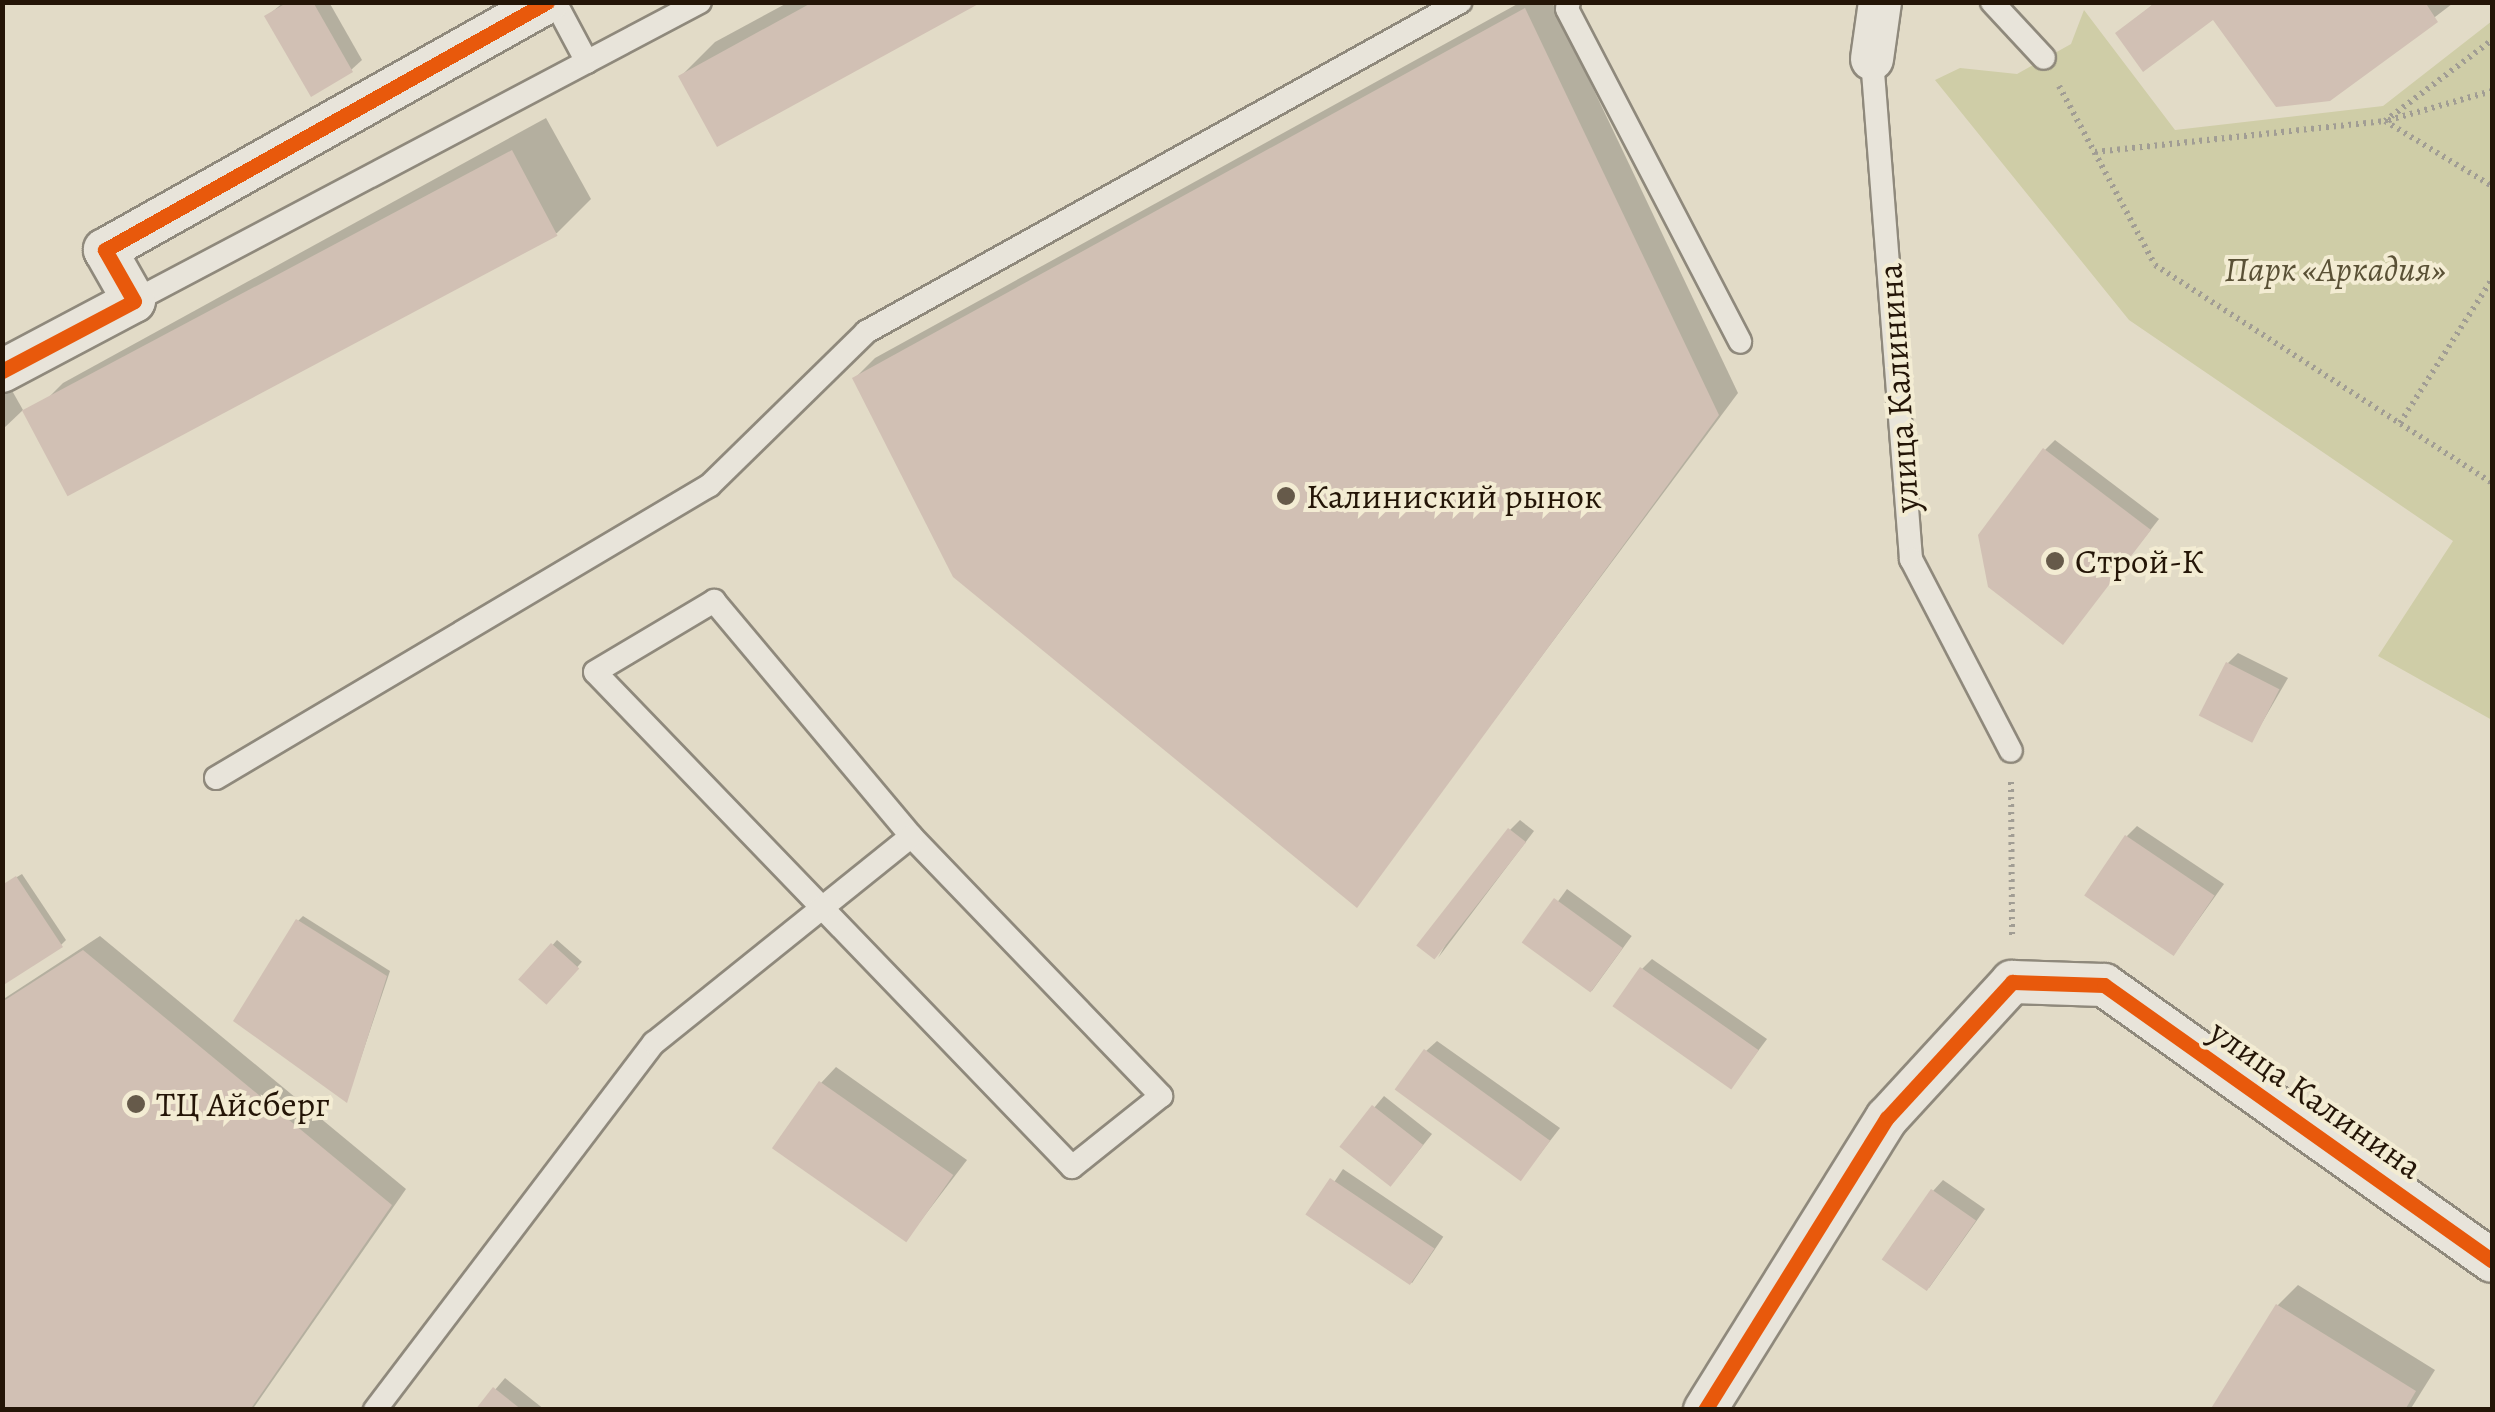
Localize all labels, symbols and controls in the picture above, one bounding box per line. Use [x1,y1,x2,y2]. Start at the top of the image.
park label: Парк «Аркадия» [2224,248,2446,290]
street label: улица Калинина [1868,262,1928,514]
place label: Калиниский рынок [1306,475,1602,517]
marker: Калиниский рынок [1275,485,1297,507]
place label: Строй-К [2075,540,2204,582]
marker: Строй-К [2044,550,2066,572]
street label: улица Калинина [2202,1010,2430,1188]
place label: ТЦ Айсберг [156,1083,330,1125]
marker: ТЦ Айсберг [125,1093,147,1115]

